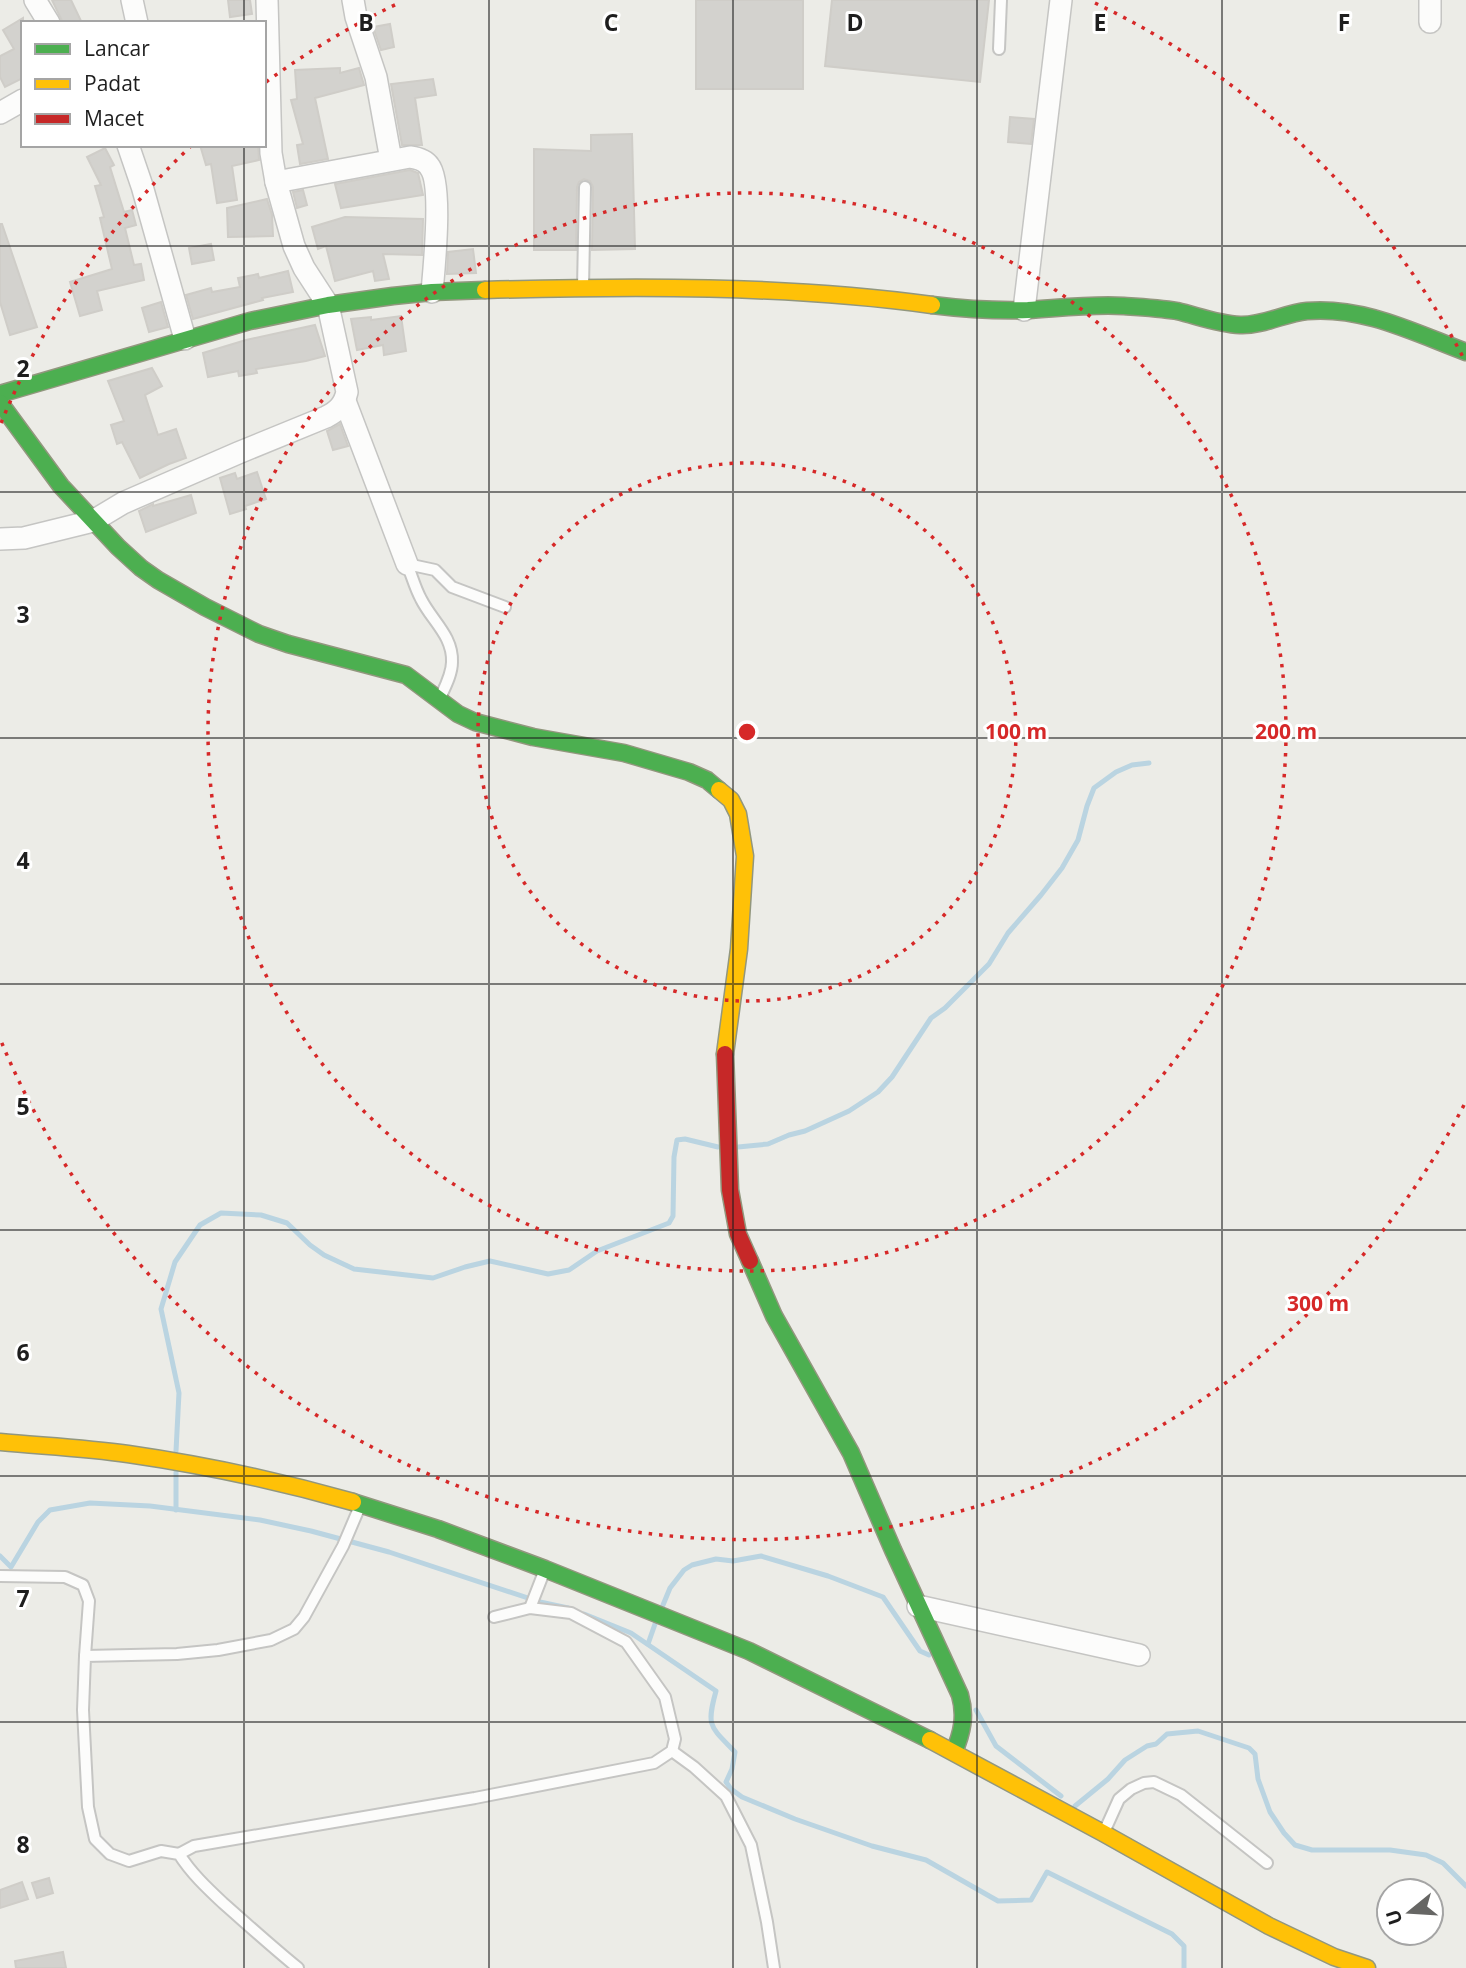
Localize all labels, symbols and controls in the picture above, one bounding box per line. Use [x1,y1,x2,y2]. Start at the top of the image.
text: B [358,6,374,38]
text: C [604,6,618,38]
text: D [846,6,864,38]
text: E [1094,6,1106,38]
text: F [1338,6,1350,38]
legend [21,21,266,147]
text: Lancar [84,34,150,62]
text: Padat [84,69,140,97]
text: Macet [84,104,144,132]
text: 2 [16,352,30,384]
text: 3 [16,598,30,630]
text: 100 m [985,717,1047,745]
text: 200 m [1255,717,1317,745]
centre of rings [735,720,759,744]
text: 4 [16,844,30,876]
text: 5 [16,1090,30,1122]
text: 300 m [1287,1289,1349,1317]
text: 6 [16,1336,30,1368]
text: 7 [16,1582,30,1614]
text: 8 [16,1828,30,1860]
north arrow [1375,1877,1445,1947]
text: U [1379,1906,1408,1928]

